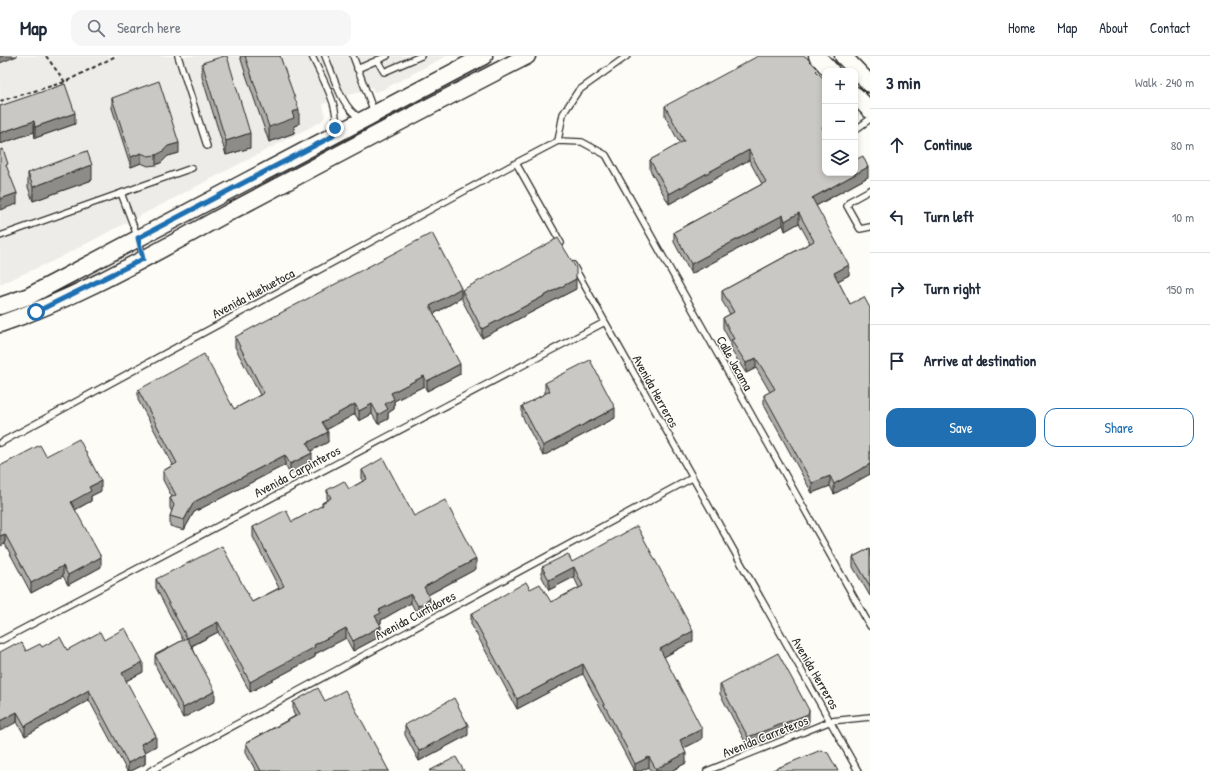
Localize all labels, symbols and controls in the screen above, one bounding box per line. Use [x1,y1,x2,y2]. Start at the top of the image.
search box [71,10,351,46]
text: Map [20,15,47,41]
icon: search [85,17,107,39]
text: Search here [117,17,181,38]
text: Home [1008,18,1035,37]
text: Map [1057,18,1077,37]
text: About [1099,18,1128,37]
text: Contact [1150,18,1190,37]
map controls [822,68,858,176]
button: + [822,68,858,104]
text: 3 min [886,71,921,94]
text: Walk · 240 m [1135,73,1194,91]
button: − [822,104,858,140]
route end [326,119,344,137]
icon: ahead [886,134,908,156]
text: Continue [924,134,972,155]
text: 80 m [1171,136,1194,154]
button: layers [822,140,858,176]
icon: left [886,206,908,228]
text: Turn left [924,206,974,227]
text: 10 m [1172,208,1194,226]
street label: Avenida Huehuetoca [209,264,297,322]
icon: right [886,278,908,300]
text: Turn right [924,278,980,299]
text: 150 m [1166,280,1194,298]
route start [27,303,45,321]
street label: Calle Jacama [713,332,757,394]
icon: arrive [886,350,908,372]
text: Arrive at destination [924,350,1036,371]
street label: Avenida Herreros [629,351,683,431]
button: Save [886,408,1036,447]
button: Share [1044,408,1194,447]
street label: Avenida Carpinteros [251,441,343,501]
street label: Avenida Curtidores [372,586,458,644]
street label: Avenida Herreros [788,634,844,712]
street label: Avenida Carreteros [719,711,811,761]

